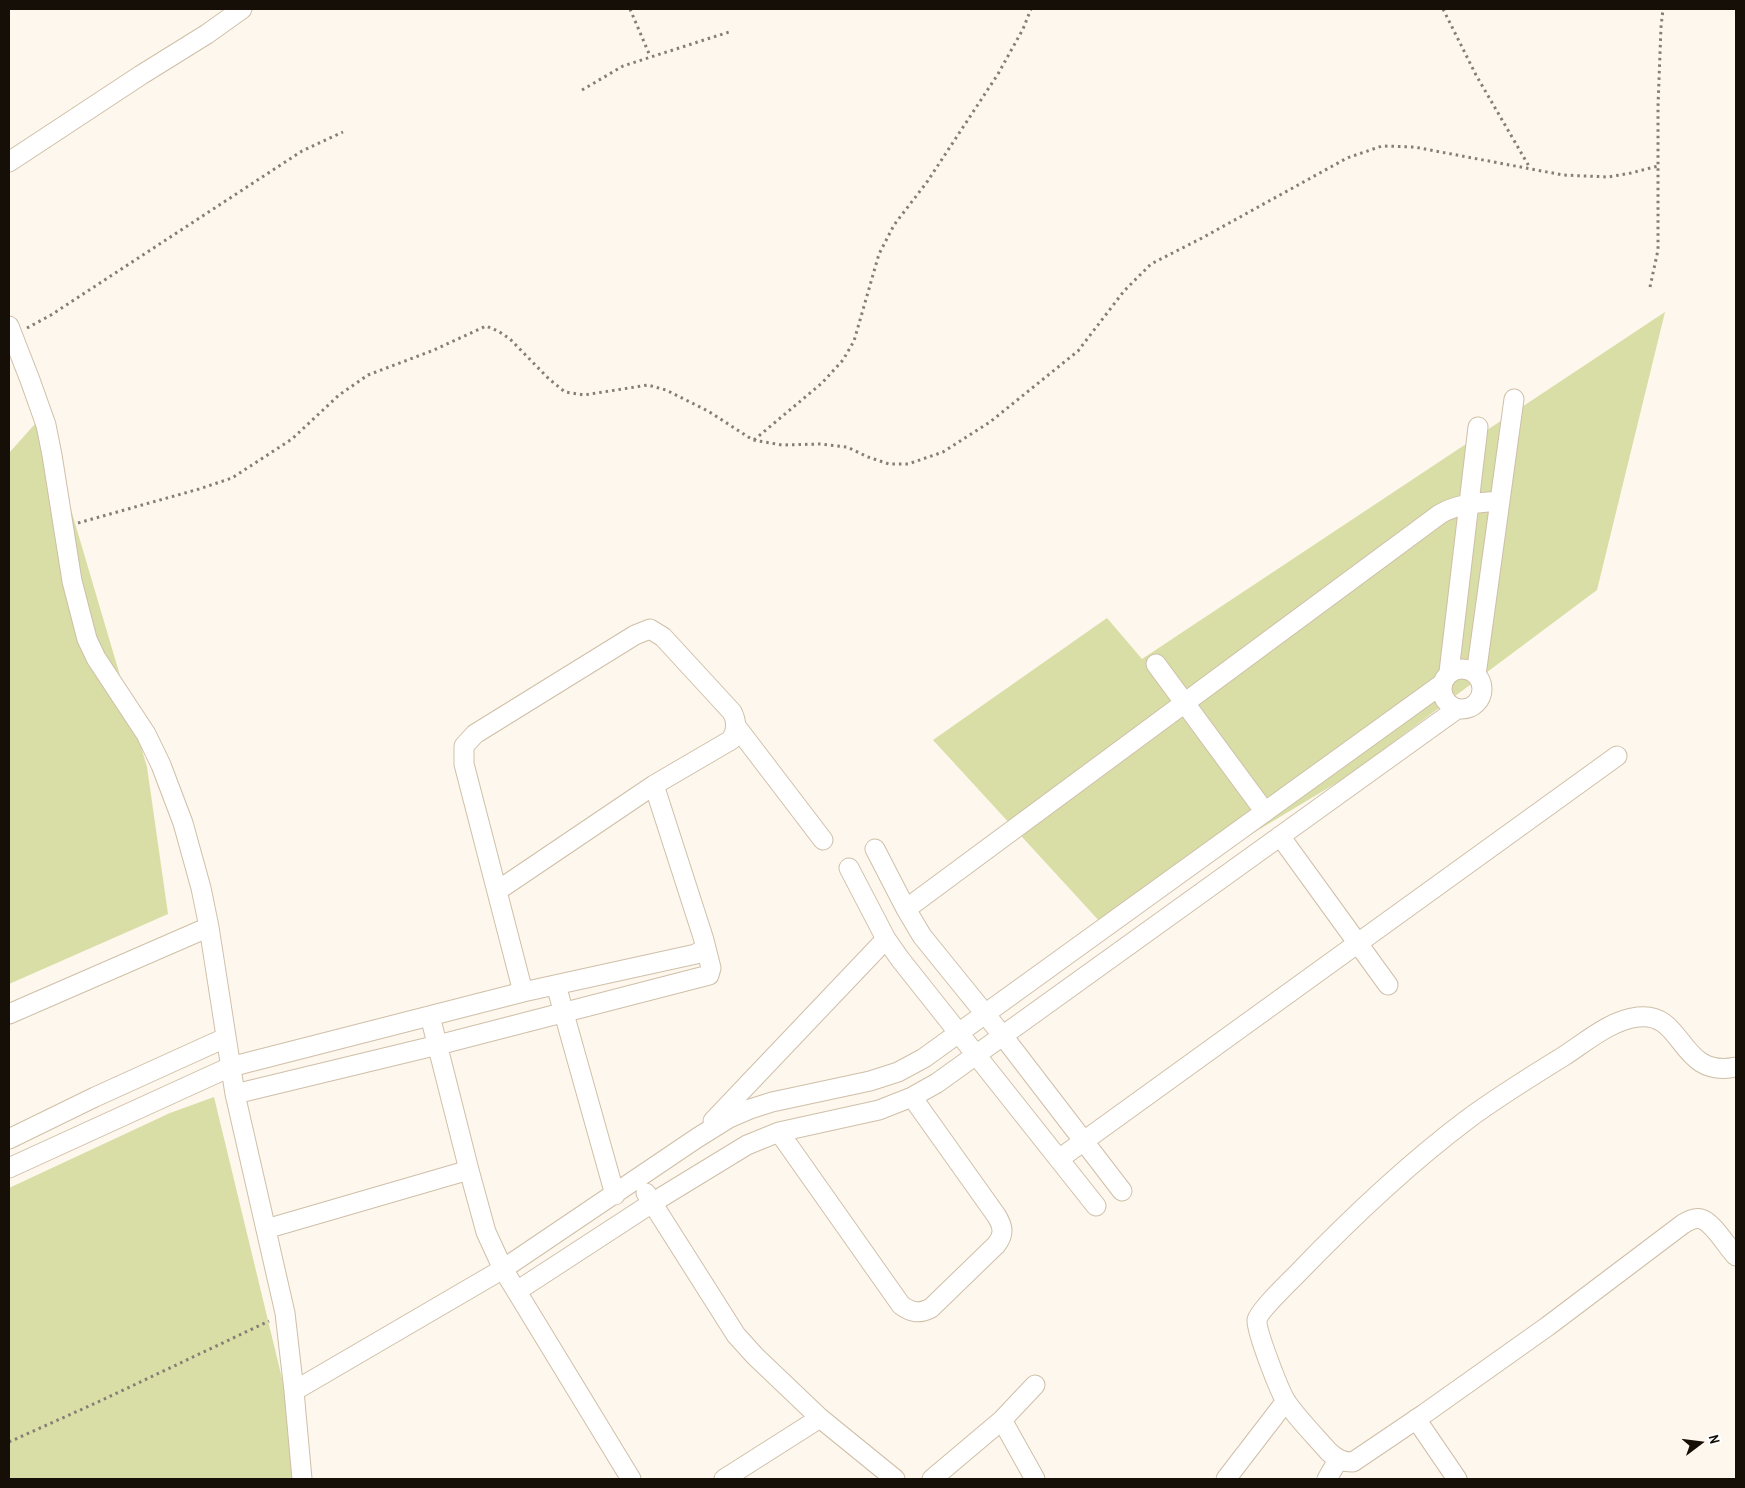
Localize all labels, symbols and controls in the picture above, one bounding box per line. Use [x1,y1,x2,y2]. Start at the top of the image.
north arrow [1675,1418,1725,1468]
text: N [1705,1433,1724,1445]

